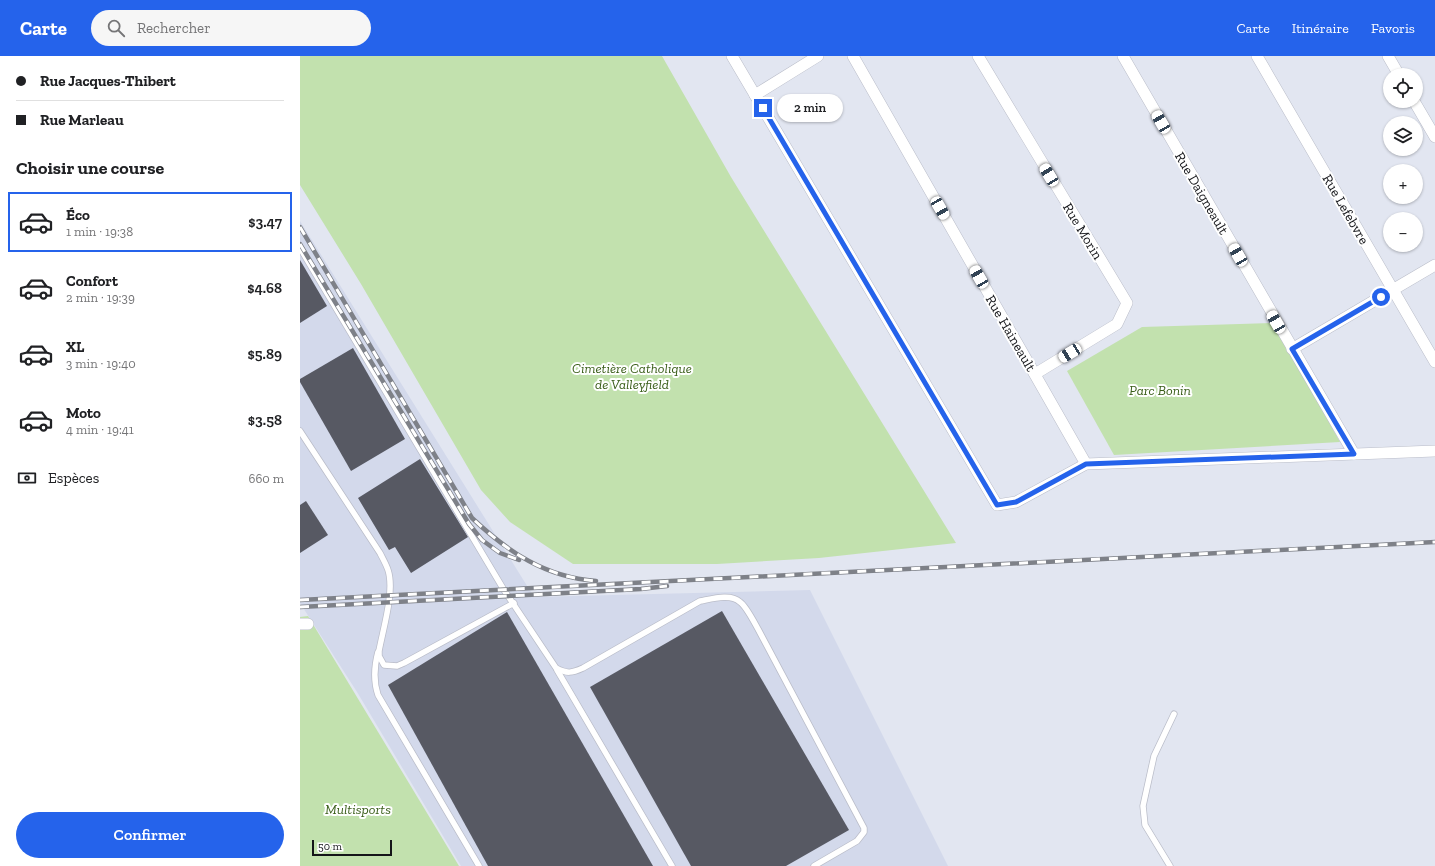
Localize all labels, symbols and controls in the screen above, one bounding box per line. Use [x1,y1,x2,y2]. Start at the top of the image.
search box [91,10,371,46]
text: Carte [20,17,67,40]
icon: search [105,17,127,39]
text: Rechercher [137,19,210,37]
text: Carte [1236,20,1270,37]
text: Itinéraire [1292,20,1349,37]
text: Favoris [1371,20,1415,37]
map controls [1383,68,1423,252]
button: locate [1383,68,1423,108]
text: Rue Jacques-Thibert [40,72,176,90]
callout: 2 min [777,94,843,122]
route end [754,99,772,117]
text: 2 min [794,100,826,115]
car [1150,109,1172,135]
text: Rue Marleau [40,111,124,129]
button: layers [1383,116,1423,156]
street label: Rue Daigneault [1171,149,1232,238]
text: Choisir une course [16,157,164,179]
car [1038,162,1060,188]
button: + [1383,164,1423,204]
street label: Rue Lefebvre [1319,171,1373,248]
car [929,195,951,221]
street label: Rue Morin [1059,200,1106,263]
icon: car [18,204,54,240]
text: Éco [66,206,90,224]
button: − [1383,212,1423,252]
text: $3.47 [248,213,282,231]
text: 1 min · 19:38 [66,224,133,239]
car [1227,242,1249,268]
car [968,264,990,290]
icon: car [18,270,54,306]
text: Confort [66,272,118,290]
text: $4.68 [247,279,282,297]
route start [1372,288,1390,306]
text: 2 min · 19:39 [66,290,135,305]
street label: Rue Haineault [982,292,1040,375]
car [1265,309,1287,335]
icon: car [18,336,54,372]
text: XL [66,338,84,356]
car [1057,342,1083,364]
text: $5.89 [248,345,282,363]
text: 3 min · 19:40 [66,356,136,371]
park label: Cimetière Catholique de Valleyfield [572,360,692,393]
park label: Parc Bonin [1129,382,1191,399]
icon: car [18,402,54,438]
text: Moto [66,404,101,422]
text: $3.58 [248,411,282,429]
text: 4 min · 19:41 [66,422,134,437]
icon: cash [16,467,38,489]
text: Espèces [48,469,99,487]
text: 660 m [249,471,284,486]
park label: Multisports [325,801,391,818]
button: Confirmer [16,812,284,858]
scale bar [312,838,392,857]
text: 50 m [318,840,342,853]

